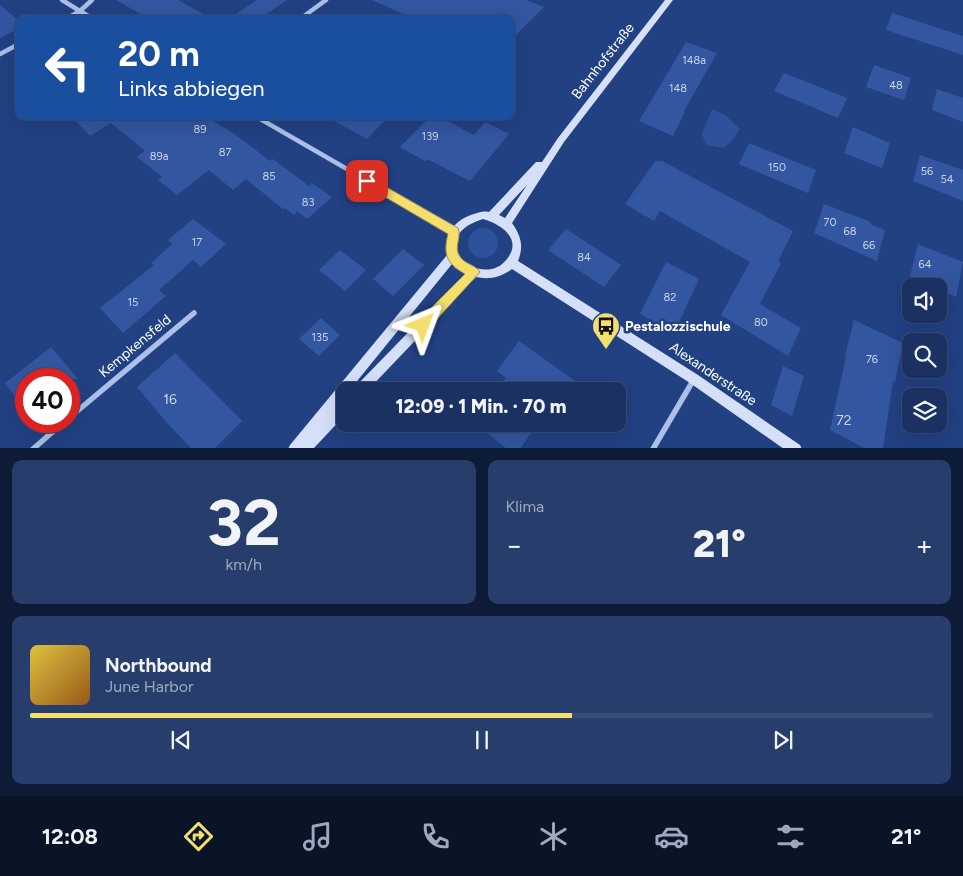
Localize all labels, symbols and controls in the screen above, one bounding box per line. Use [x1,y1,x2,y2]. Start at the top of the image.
street label: Bahnhofstraße [568,19,638,102]
text: 20 m [118,33,200,75]
icon: left [35,35,100,100]
house number: 148a [682,54,706,67]
text: Links abbiegen [118,75,265,102]
house number: 48 [889,79,903,92]
house number: 148 [669,82,687,95]
house number: 89 [194,123,206,136]
house number: 139 [422,130,438,143]
house number: 87 [219,146,231,159]
house number: 89a [150,150,168,163]
pin [346,160,388,202]
house number: 150 [768,161,786,174]
house number: 56 [921,165,933,178]
icon: arrive [353,167,381,195]
house number: 85 [262,170,276,183]
house number: 54 [940,173,954,186]
house number: 83 [302,196,314,209]
house number: 70 [824,216,836,229]
house number: 68 [844,225,857,238]
house number: 17 [192,236,202,249]
house number: 66 [863,239,875,252]
house number: 84 [577,251,591,264]
house number: 64 [918,258,932,271]
map controls [902,278,947,433]
button: sound [902,278,947,323]
house number: 82 [664,291,676,304]
house number: 15 [128,296,138,309]
position arrow [396,298,448,350]
street label: Kempkensfeld [95,311,175,381]
bus stop icon: Pestalozzischule [591,311,621,350]
house number: 80 [754,316,768,329]
place label: Pestalozzischule [625,318,731,335]
house number: 135 [312,331,328,344]
button: search [902,333,947,378]
street label: Alexanderstraße [666,339,760,410]
house number: 76 [866,353,878,366]
speed limit sign: 40 [15,368,80,433]
button: layers [902,388,947,433]
house number: 16 [163,391,177,408]
text: 12:09 · 1 Min. · 70 m [395,395,567,418]
house number: 72 [836,412,852,429]
text: 32 [207,483,281,561]
text: Klima [506,497,544,516]
text: 21° [693,521,746,567]
text: − [506,528,523,562]
text: + [916,528,933,562]
text: km/h [225,555,262,574]
text: Northbound [105,654,212,677]
text: June Harbor [105,677,193,696]
icon: previous [167,726,195,754]
icon: pause [468,726,496,754]
icon: next [769,726,797,754]
icon: directions [181,819,216,854]
icon: music [300,819,335,854]
icon: phone [418,819,453,854]
icon: climate [536,819,571,854]
icon: car [654,819,689,854]
icon: filters [773,819,808,854]
text: 12:08 [42,823,98,850]
text: 21° [891,823,921,850]

